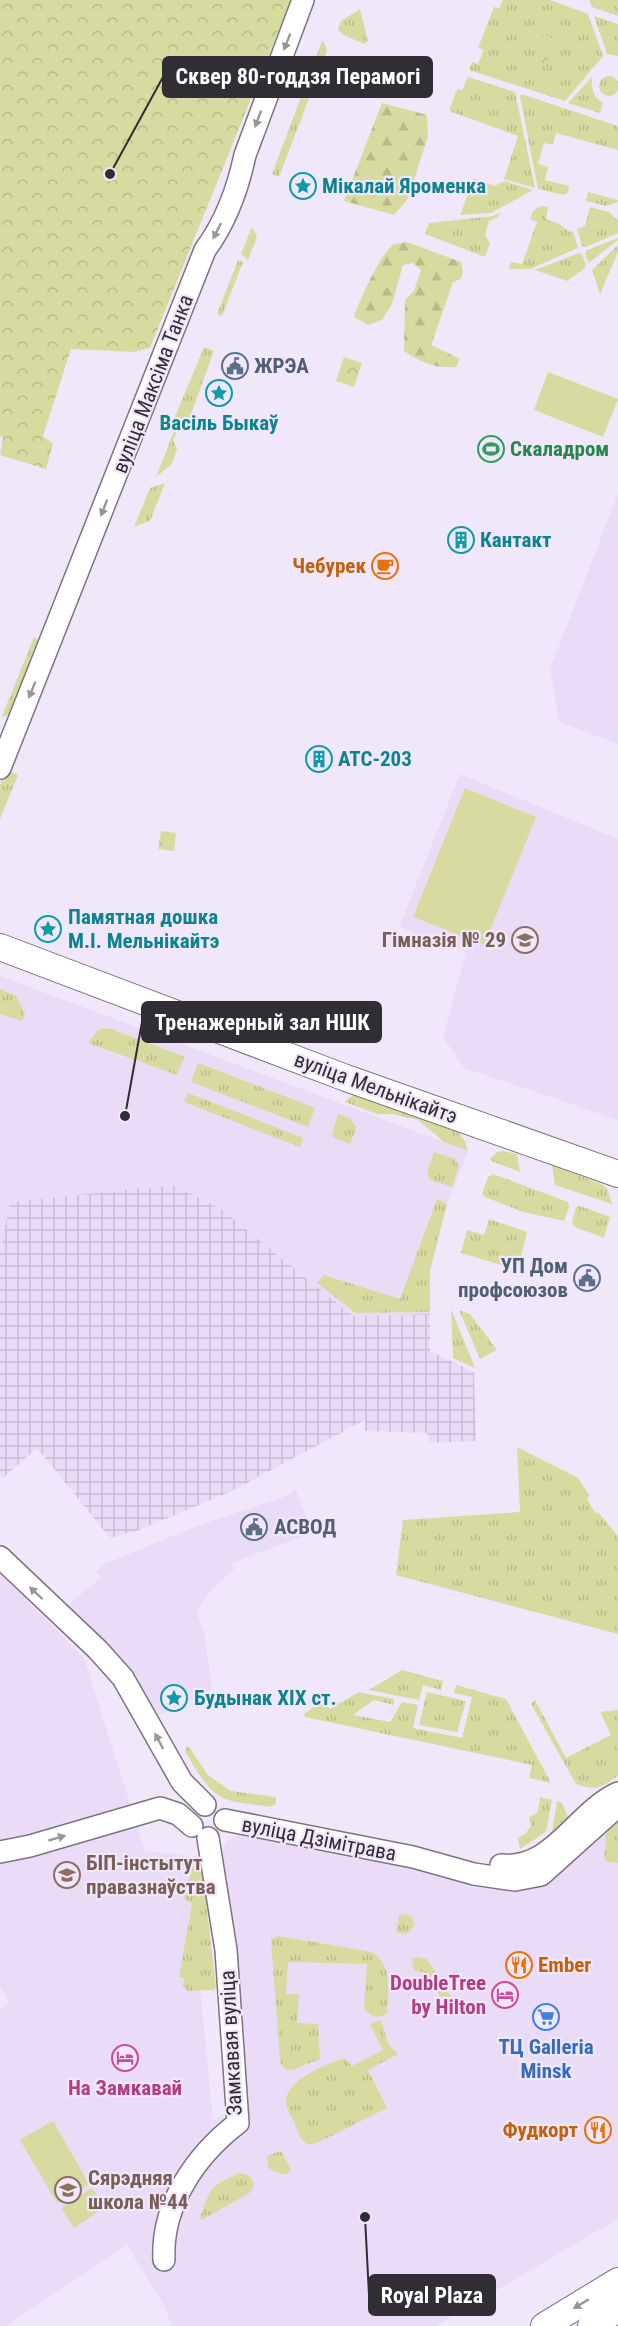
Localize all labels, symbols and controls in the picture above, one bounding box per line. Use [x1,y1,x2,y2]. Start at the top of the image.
one-way arrow [282,33,291,51]
callout: Сквер 80-годдзя Перамогі [163,57,432,97]
text: Сквер 80-годдзя Перамогі [176,64,420,89]
one-way arrow [252,110,262,128]
place icon: Мікалай Яроменка [288,171,318,201]
place label: Мікалай Яроменка [322,174,486,198]
one-way arrow [212,223,222,240]
street label: вуліца Максіма Танка [108,291,198,477]
public building icon: ЖРЭА [220,351,250,381]
place label: ЖРЭА [254,354,309,378]
place icon: Васіль Быкаў [204,378,234,408]
place label: Васіль Быкаў [160,411,279,435]
sports icon: Скаладром [476,434,506,464]
place label: Скаладром [510,437,609,461]
one-way arrow [99,500,109,518]
building icon: Кантакт [446,525,476,555]
place label: Кантакт [480,528,552,552]
cafe icon: Чебурек [370,551,400,581]
place label: Чебурек [292,554,366,578]
one-way arrow [27,681,37,699]
building icon: АТС-203 [304,744,334,774]
place label: АТС-203 [338,747,412,771]
place label: Памятная дошка М.І. Мельнікайтэ [68,905,219,953]
place icon: Памятная дошка М.І. Мельнікайтэ [33,914,63,944]
school or university icon: Гімназія № 29 [510,925,540,955]
place label: Гімназія № 29 [382,928,506,952]
callout: Тренажерный зал НШК [142,1002,381,1042]
text: Тренажерный зал НШК [154,1010,370,1035]
street label: вуліца Мельнікайтэ [291,1047,461,1129]
place label: УП Дом профсоюзов [458,1254,568,1302]
public building icon: УП Дом профсоюзов [572,1263,602,1293]
public building icon: АСВОД [239,1512,269,1542]
place label: АСВОД [274,1515,336,1539]
one-way arrow [28,1586,43,1600]
place icon: Будынак XIX ст. [159,1683,189,1713]
place label: Будынак XIX ст. [194,1686,337,1710]
one-way arrow [154,1733,164,1750]
street label: вуліца Дзімітрава [240,1812,398,1866]
one-way arrow [48,1832,66,1842]
place label: БІП-інстытут правазнаўства [86,1851,216,1899]
school or university icon: БІП-інстытут правазнаўства [52,1860,82,1890]
restaurant icon: Ember [504,1950,534,1980]
place label: Ember [538,1953,591,1977]
street label: Замкавая вуліца [215,1970,247,2116]
place label: DoubleTree by Hilton [390,1971,486,2019]
hotel icon: DoubleTree by Hilton [490,1980,520,2010]
supermarket icon: ТЦ Galleria Minsk [531,2002,561,2032]
place label: ТЦ Galleria Minsk [498,2035,594,2083]
hotel icon: На Замкавай [110,2043,140,2073]
place label: На Замкавай [68,2076,182,2100]
restaurant icon: Фудкорт [583,2115,613,2145]
place label: Фудкорт [502,2118,578,2142]
place label: Сярэдняя школа №44 [88,2166,188,2214]
school or university icon: Сярэдняя школа №44 [53,2175,83,2205]
callout: Royal Plaza [369,2275,495,2315]
text: Royal Plaza [381,2283,483,2308]
one-way arrow [573,2298,589,2309]

